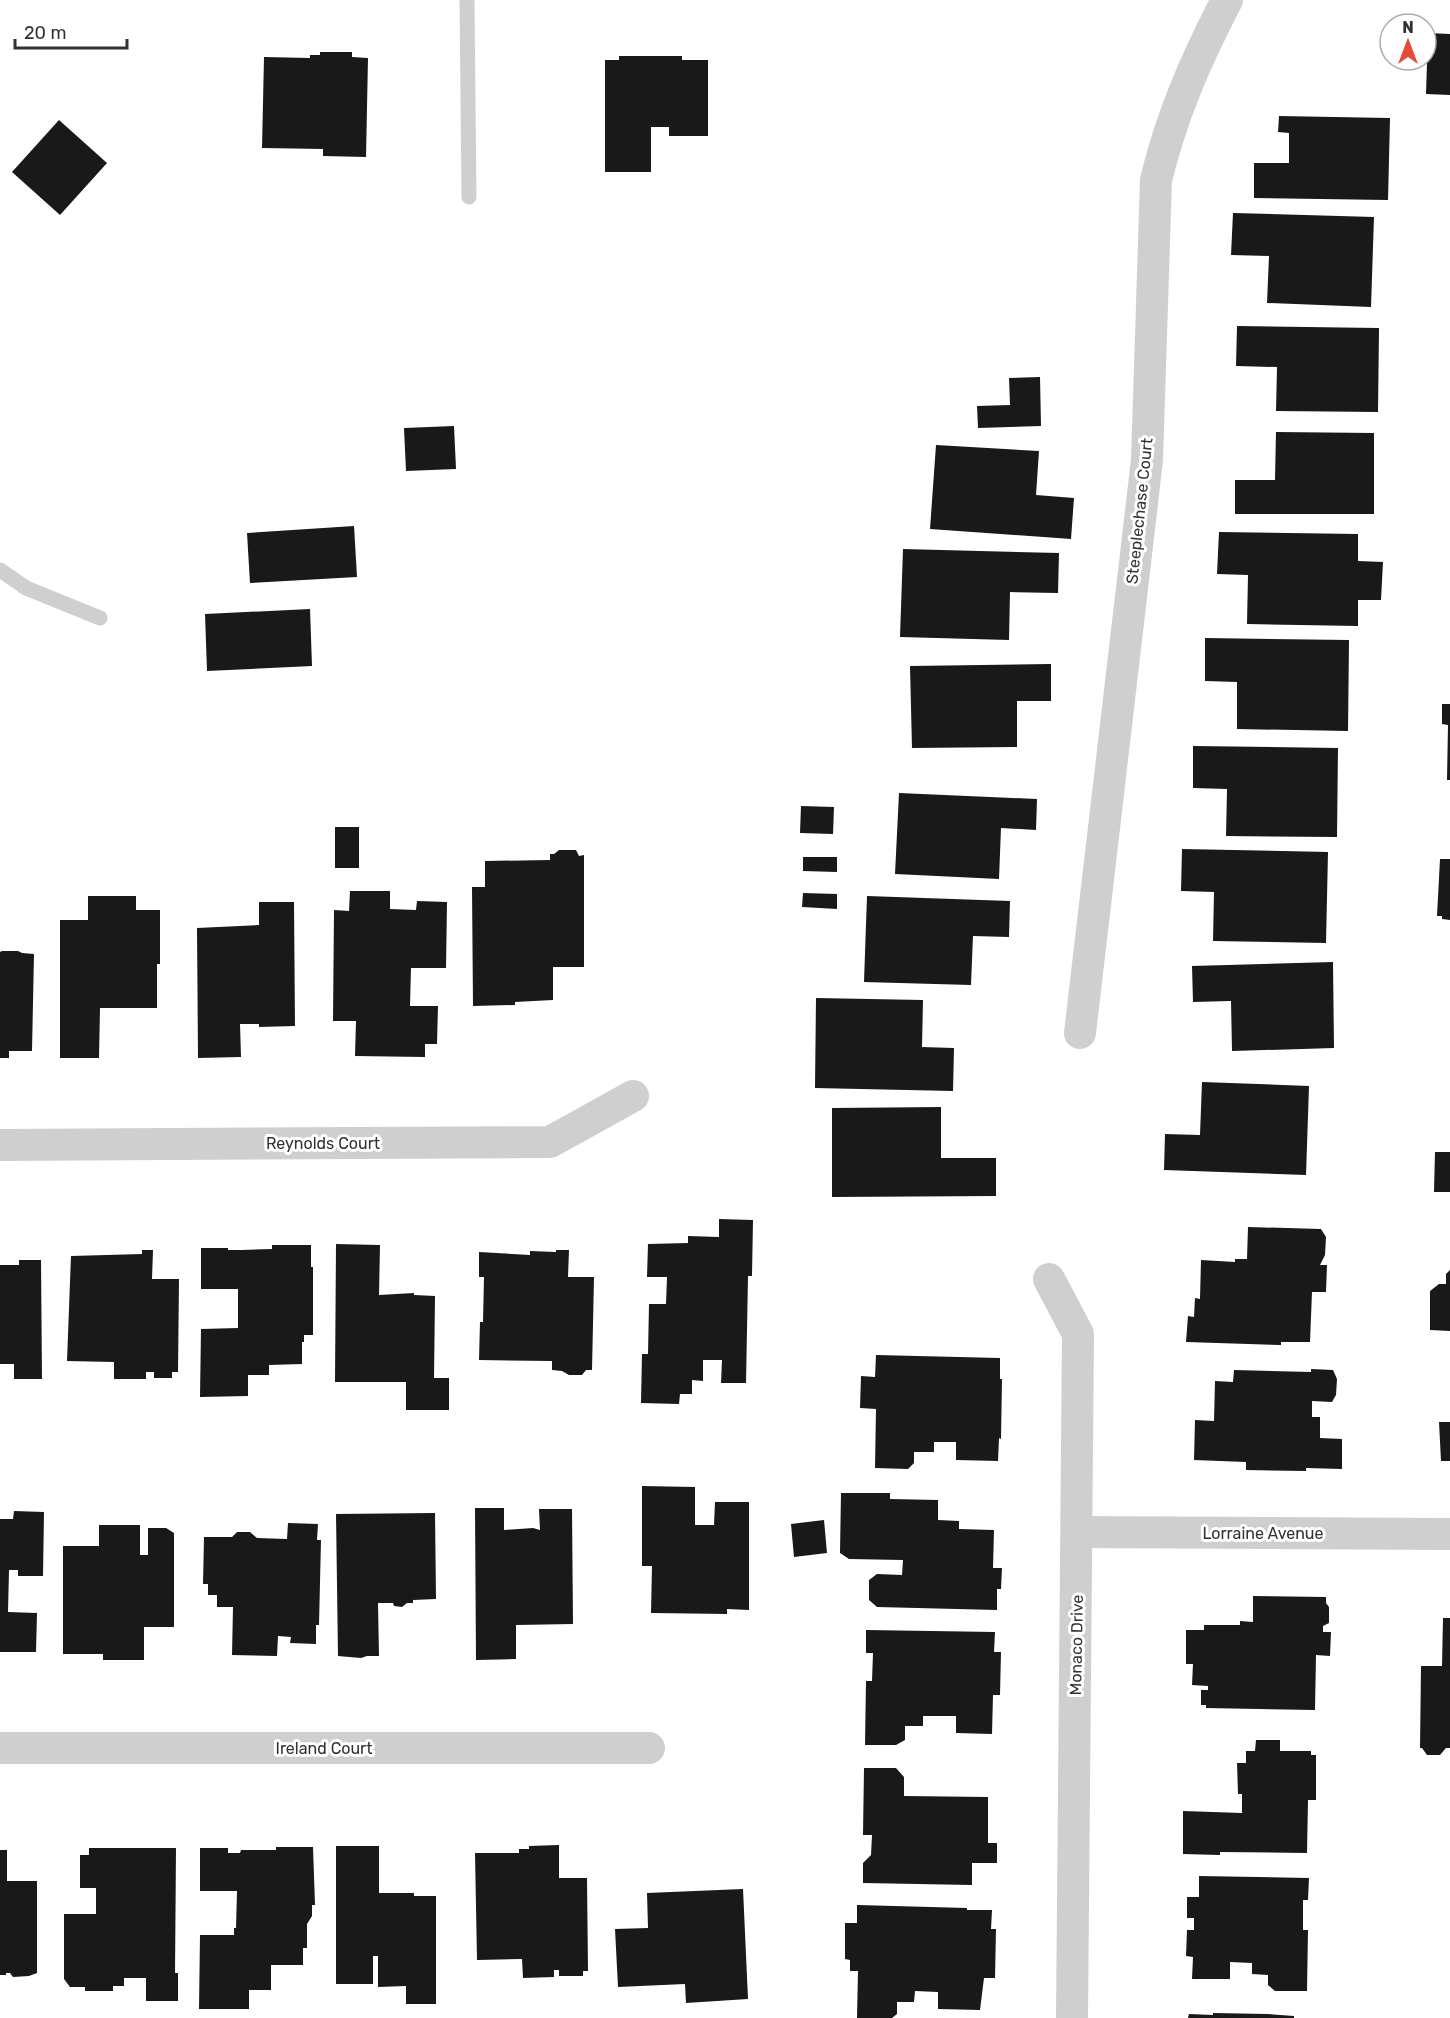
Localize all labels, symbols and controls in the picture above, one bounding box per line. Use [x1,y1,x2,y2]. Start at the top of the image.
scale bar [15,12,128,50]
north arrow [1378,12,1438,72]
text: N [1402,18,1414,37]
text: 20 m [24,22,66,44]
street label: Steeplechase Court [1122,437,1157,585]
street label: Reynolds Court [266,1134,380,1153]
street label: Lorraine Avenue [1203,1524,1324,1543]
street label: Monaco Drive [1066,1594,1087,1696]
street label: Ireland Court [276,1739,372,1758]

